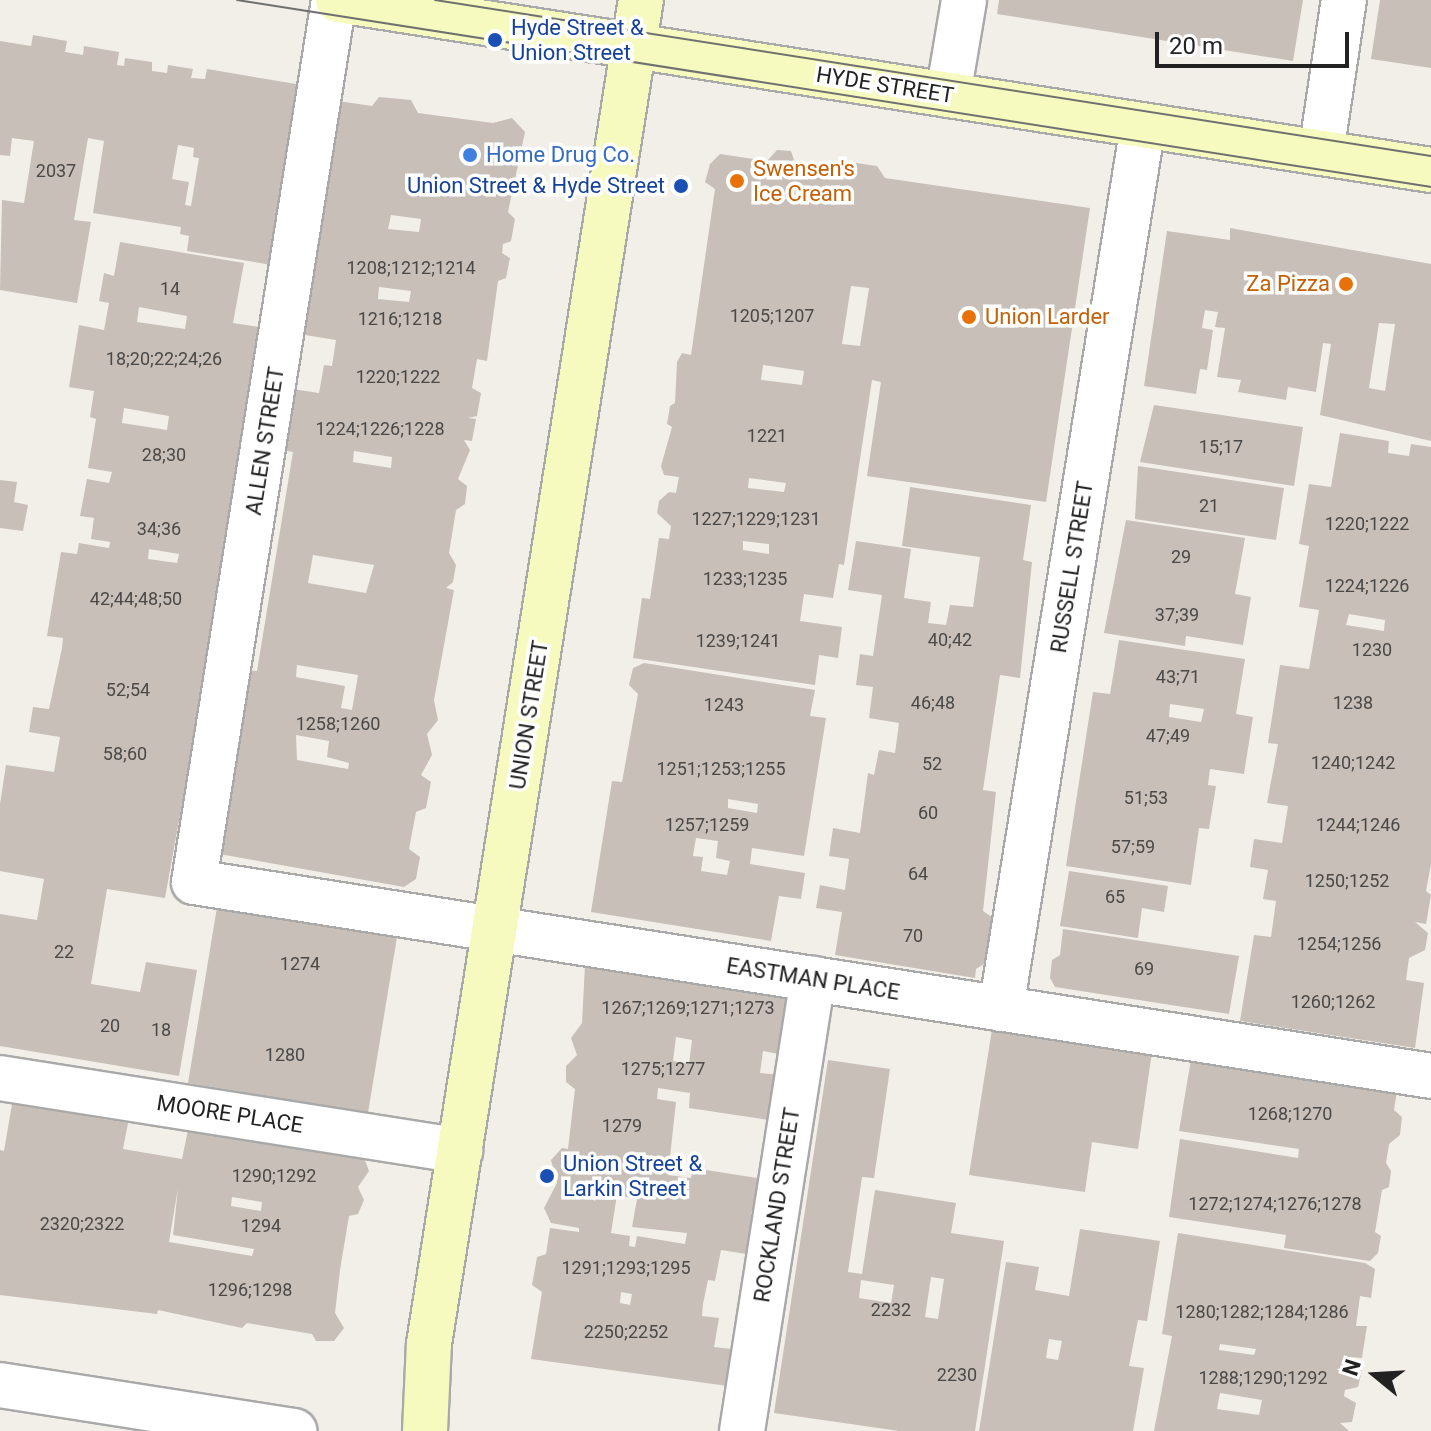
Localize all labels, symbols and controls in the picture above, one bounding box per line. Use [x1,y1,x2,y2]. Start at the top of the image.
place label: Hyde Street & Union Street [511,14,644,66]
scale bar [1159,16,1353,66]
marker: Hyde Street & Union Street [486,31,504,49]
text: 20 m [1169,32,1223,60]
street label: HYDE STREET [814,61,956,109]
place label: Home Drug Co. [486,142,635,168]
marker: Home Drug Co. [461,146,479,164]
place label: Swensen's Ice Cream [753,155,855,206]
house number: 2037 [36,160,76,182]
marker: Swensen's Ice Cream [728,172,746,190]
place label: Union Street & Hyde Street [407,173,665,199]
marker: Union Street & Hyde Street [672,177,690,195]
house number: 1208;1212;1214 [346,257,476,279]
place label: Za Pizza [1246,271,1330,297]
marker: Za Pizza [1337,275,1355,293]
house number: 14 [160,278,180,300]
place label: Union Larder [985,304,1110,330]
house number: 1205;1207 [730,305,814,327]
house number: 1216;1218 [358,308,442,330]
marker: Union Larder [960,308,978,326]
house number: 18;20;22;24;26 [106,348,222,370]
street label: ALLEN STREET [240,365,290,517]
house number: 1220;1222 [356,366,440,388]
house number: 1224;1226;1228 [315,418,445,440]
house number: 1221 [747,425,787,447]
house number: 15;17 [1199,436,1243,458]
house number: 28;30 [142,444,186,466]
street label: RUSSELL STREET [1045,479,1099,655]
house number: 21 [1199,495,1219,517]
house number: 1227;1229;1231 [691,508,821,530]
house number: 1220;1222 [1325,513,1409,535]
house number: 34;36 [137,518,181,540]
house number: 29 [1171,546,1191,568]
house number: 1233;1235 [703,568,787,590]
house number: 1224;1226 [1325,575,1409,597]
house number: 42;44;48;50 [90,588,182,610]
house number: 37;39 [1155,604,1199,626]
house number: 40;42 [928,629,972,651]
house number: 1239;1241 [696,630,780,652]
street label: UNION STREET [504,639,554,791]
house number: 1230 [1352,639,1392,661]
house number: 43;71 [1156,666,1200,688]
house number: 52;54 [106,679,150,701]
house number: 46;48 [911,692,955,714]
house number: 1238 [1333,692,1373,714]
house number: 1243 [704,694,744,716]
house number: 1258;1260 [296,713,380,735]
house number: 47;49 [1146,725,1190,747]
house number: 58;60 [103,743,147,765]
house number: 1240;1242 [1311,752,1395,774]
house number: 52 [922,753,942,775]
house number: 1251;1253;1255 [656,758,786,780]
house number: 51;53 [1124,787,1168,809]
house number: 60 [918,802,938,824]
house number: 1257;1259 [665,814,749,836]
house number: 1244;1246 [1316,814,1400,836]
house number: 57;59 [1111,836,1155,858]
house number: 64 [908,863,928,885]
house number: 1250;1252 [1305,870,1389,892]
house number: 65 [1105,886,1125,908]
house number: 70 [903,925,923,947]
house number: 1254;1256 [1297,933,1381,955]
house number: 22 [54,941,74,963]
street label: EASTMAN PLACE [725,952,901,1006]
house number: 1274 [280,953,320,975]
house number: 69 [1134,958,1154,980]
house number: 1260;1262 [1291,991,1375,1013]
house number: 1267;1269;1271;1273 [601,997,775,1019]
house number: 20 [100,1015,120,1037]
house number: 18 [151,1019,171,1041]
house number: 1280 [265,1044,305,1066]
house number: 1275;1277 [621,1058,705,1080]
street label: MOORE PLACE [155,1089,305,1139]
house number: 1268;1270 [1248,1103,1332,1125]
street label: ROCKLAND STREET [749,1106,805,1304]
house number: 1279 [602,1115,642,1137]
place label: Union Street & Larkin Street [563,1150,702,1202]
house number: 1290;1292 [232,1165,316,1187]
marker: Union Street & Larkin Street [538,1167,556,1185]
house number: 1272;1274;1276;1278 [1188,1193,1362,1215]
house number: 2320;2322 [40,1213,124,1235]
house number: 1294 [241,1215,281,1237]
house number: 1291;1293;1295 [561,1257,691,1279]
house number: 1296;1298 [208,1279,292,1301]
house number: 2232 [871,1299,911,1321]
house number: 1280;1282;1284;1286 [1175,1301,1349,1323]
house number: 2250;2252 [584,1321,668,1343]
north arrow [1335,1335,1415,1415]
text: N [1337,1356,1366,1379]
house number: 2230 [937,1364,977,1386]
house number: 1288;1290;1292 [1198,1367,1328,1389]

